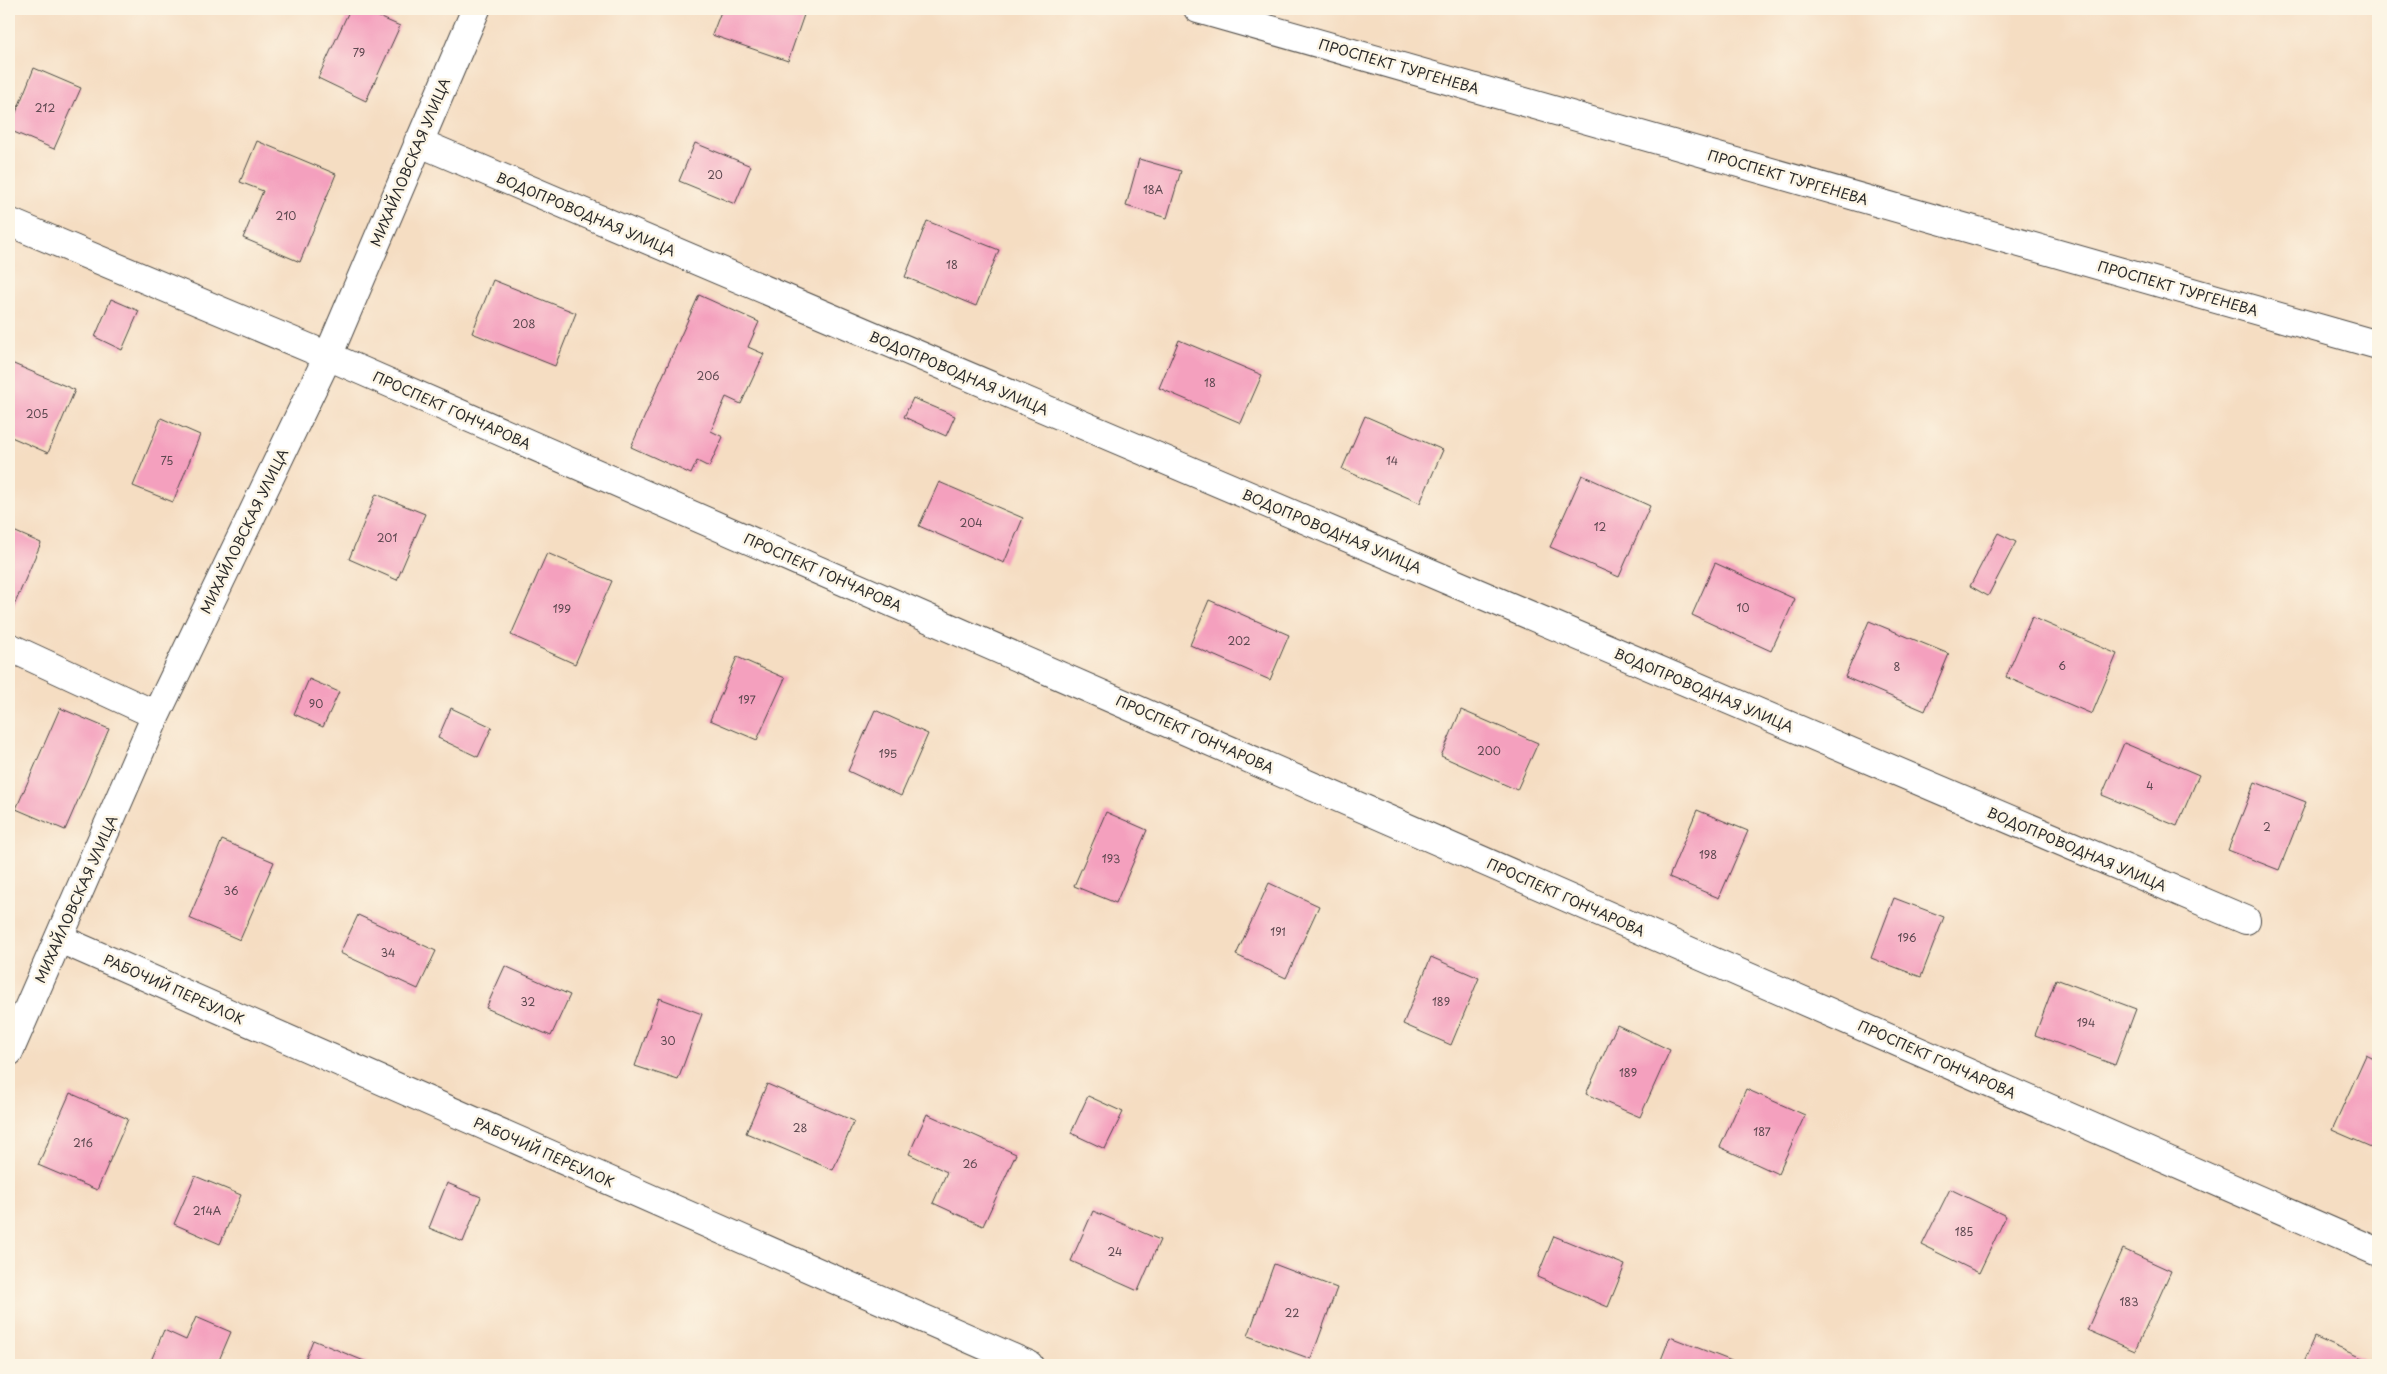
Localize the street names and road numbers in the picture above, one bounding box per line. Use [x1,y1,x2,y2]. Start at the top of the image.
street label: ПРОСПЕКТ ТУРГЕНЕВА [1316,33,1482,99]
street label: МИХАЙЛОВСКАЯ УЛИЦА [365,74,455,250]
street label: ПРОСПЕКТ ТУРГЕНЕВА [1705,144,1871,210]
street label: ВОДОПРОВОДНАЯ УЛИЦА [493,167,679,261]
street label: ПРОСПЕКТ ТУРГЕНЕВА [2095,255,2261,321]
street label: ВОДОПРОВОДНАЯ УЛИЦА [866,326,1052,420]
street label: ПРОСПЕКТ ГОНЧАРОВА [370,366,534,454]
street label: МИХАЙЛОВСКАЯ УЛИЦА [195,445,293,617]
street label: ВОДОПРОВОДНАЯ УЛИЦА [1239,484,1425,578]
street label: ПРОСПЕКТ ГОНЧАРОВА [741,528,905,616]
street label: ВОДОПРОВОДНАЯ УЛИЦА [1611,643,1797,737]
street label: ПРОСПЕКТ ГОНЧАРОВА [1113,690,1277,778]
street label: ВОДОПРОВОДНАЯ УЛИЦА [1984,802,2170,896]
street label: МИХАЙЛОВСКАЯ УЛИЦА [29,812,123,986]
street label: ПРОСПЕКТ ГОНЧАРОВА [1484,853,1648,941]
street label: РАБОЧИЙ ПЕРЕУЛОК [100,949,248,1029]
street label: ПРОСПЕКТ ГОНЧАРОВА [1855,1015,2019,1103]
street label: РАБОЧИЙ ПЕРЕУЛОК [470,1112,618,1192]

